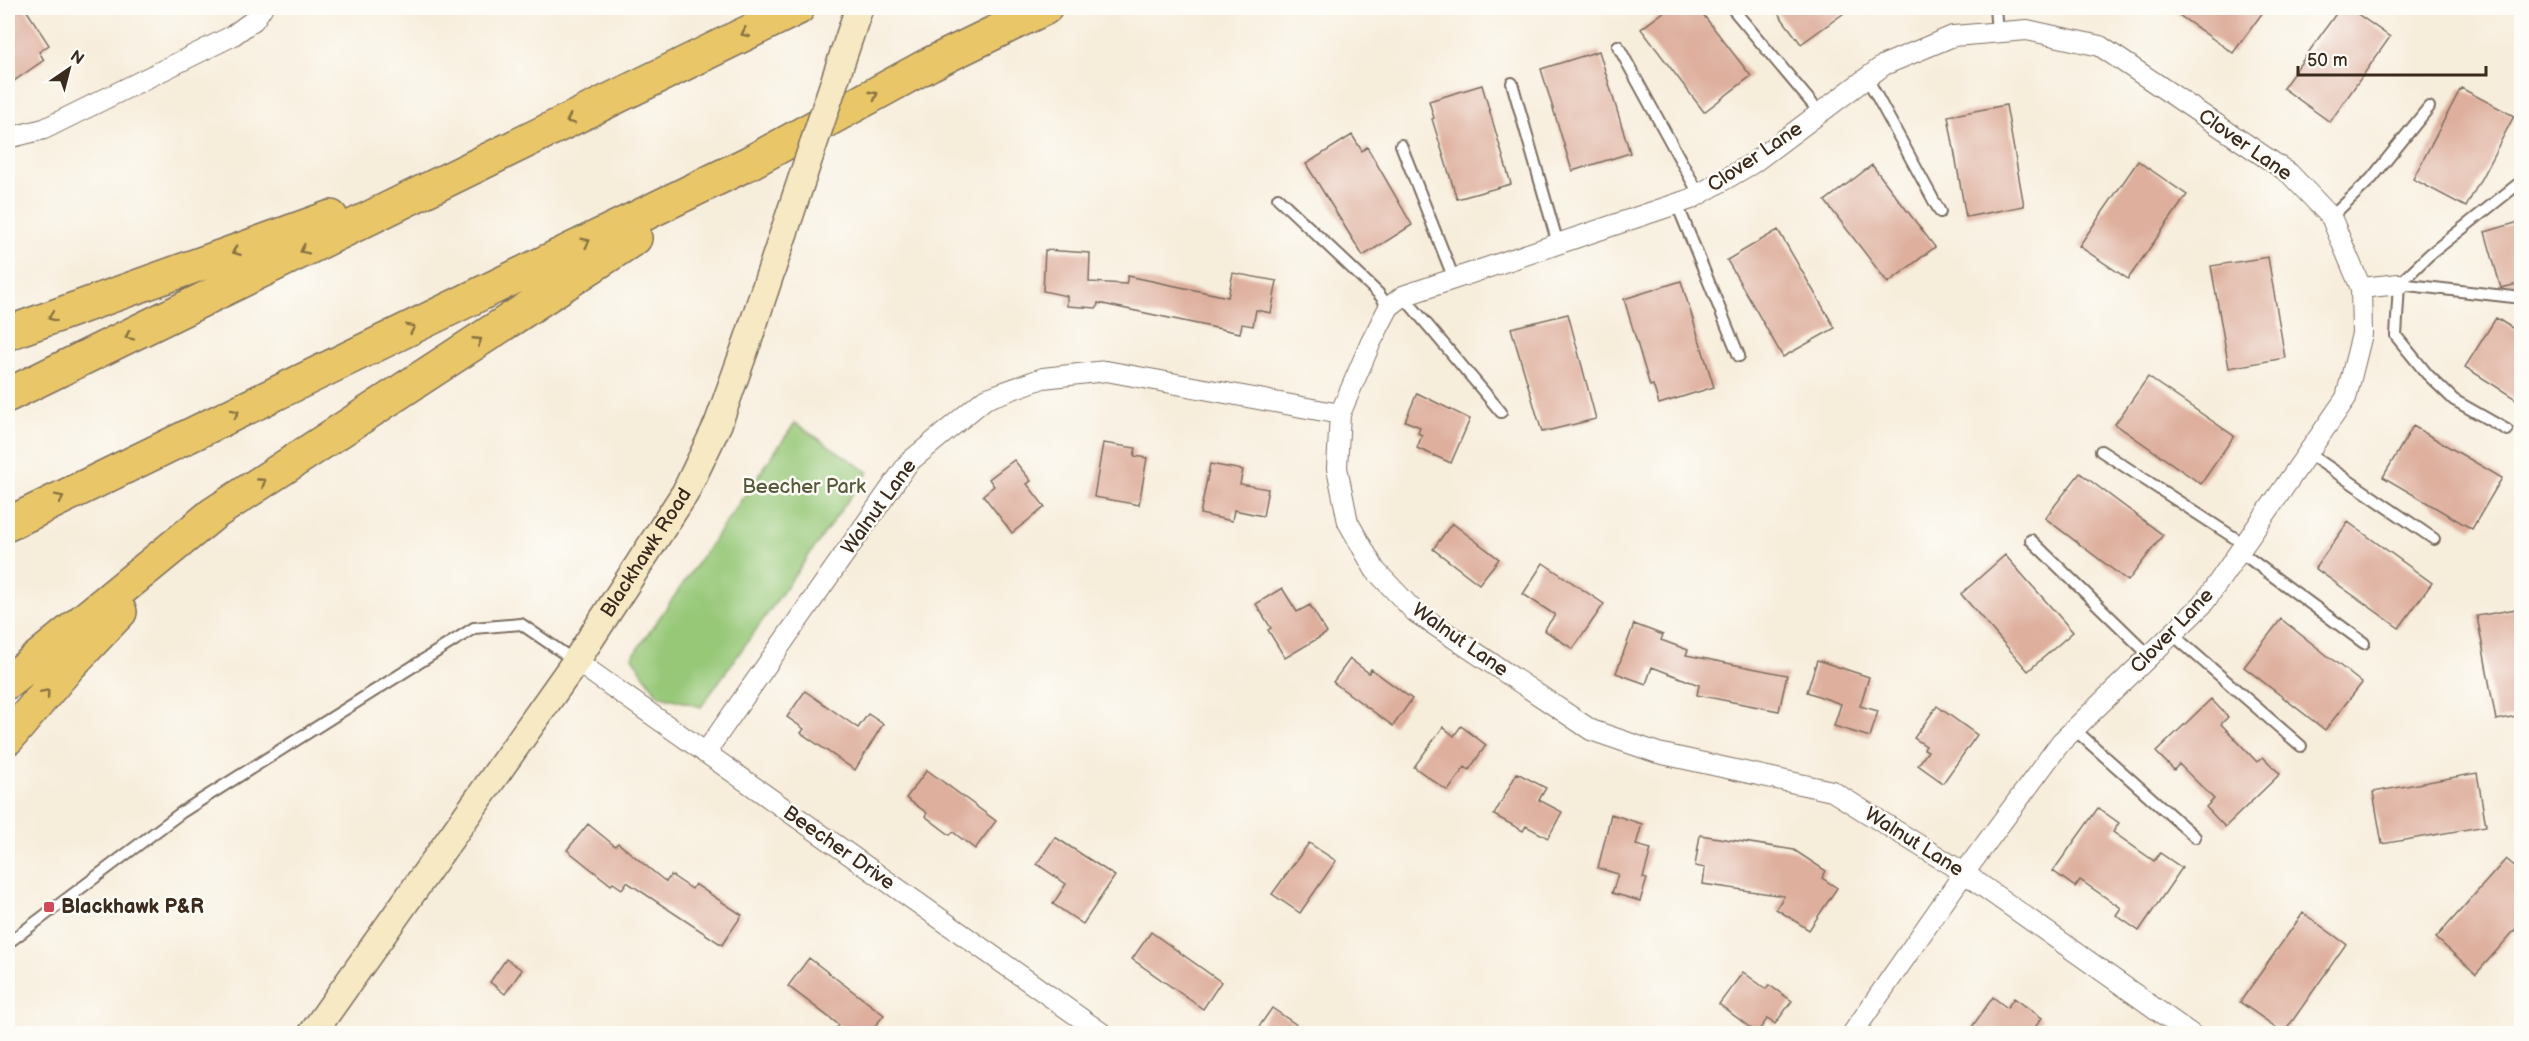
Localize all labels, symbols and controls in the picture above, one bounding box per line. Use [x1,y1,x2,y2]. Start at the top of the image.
one-way arrow [741,26,752,38]
north arrow [39,39,99,99]
scale bar [2298,39,2486,77]
text: N [66,47,87,69]
text: 50 m [2307,50,2348,71]
one-way arrow [868,91,878,102]
street label: Clover Lane [2193,104,2297,186]
one-way arrow [566,112,577,124]
street label: Clover Lane [1703,116,1807,197]
one-way arrow [580,238,591,250]
one-way arrow [231,243,242,256]
one-way arrow [299,243,310,255]
one-way arrow [47,309,58,322]
one-way arrow [404,323,415,335]
one-way arrow [124,329,135,340]
one-way arrow [472,336,482,348]
one-way arrow [229,409,240,420]
street label: Walnut Lane [836,454,922,559]
park label: Beecher Park [742,475,866,499]
one-way arrow [255,478,266,489]
street label: Blackhawk Road [596,484,697,622]
one-way arrow [54,494,65,506]
street label: Clover Lane [2126,583,2219,679]
street label: Walnut Lane [1407,598,1513,682]
one-way arrow [38,689,49,700]
street label: Beecher Drive [779,801,899,895]
street label: Walnut Lane [1860,802,1968,882]
place label: Blackhawk P&R [61,895,204,919]
marker: Blackhawk P&R [42,900,56,914]

